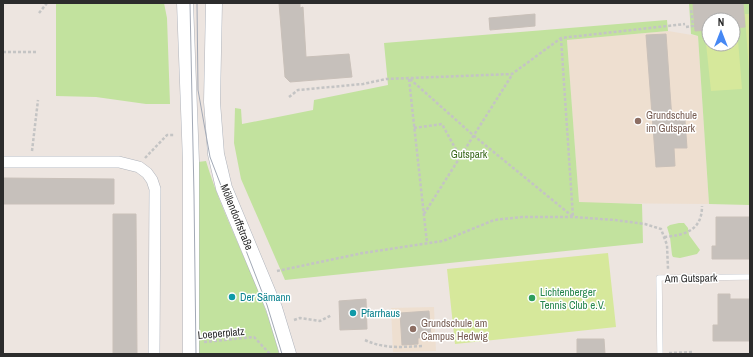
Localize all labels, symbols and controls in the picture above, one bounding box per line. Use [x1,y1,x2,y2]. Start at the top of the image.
north arrow [701,12,741,52]
text: N [718,15,724,29]
place label: Grundschule im Gutspark [646,108,697,135]
marker: Grundschule im Gutspark [633,116,643,126]
park label: Gutspark [451,147,488,161]
street label: Möllendorffstraße [217,182,257,252]
street label: Am Gutspark [664,271,718,285]
place label: Lichtenberger Tennis Club e.V. [540,285,605,312]
place label: Der Sämann [240,290,291,304]
marker: Der Sämann [227,292,237,302]
marker: Lichtenberger Tennis Club e.V. [527,293,537,303]
place label: Pfarrhaus [361,306,401,320]
marker: Pfarrhaus [348,308,358,318]
place label: Grundschule am Campus Hedwig [421,316,488,343]
street label: Loeperplatz [197,324,246,342]
marker: Grundschule am Campus Hedwig [408,324,418,334]

